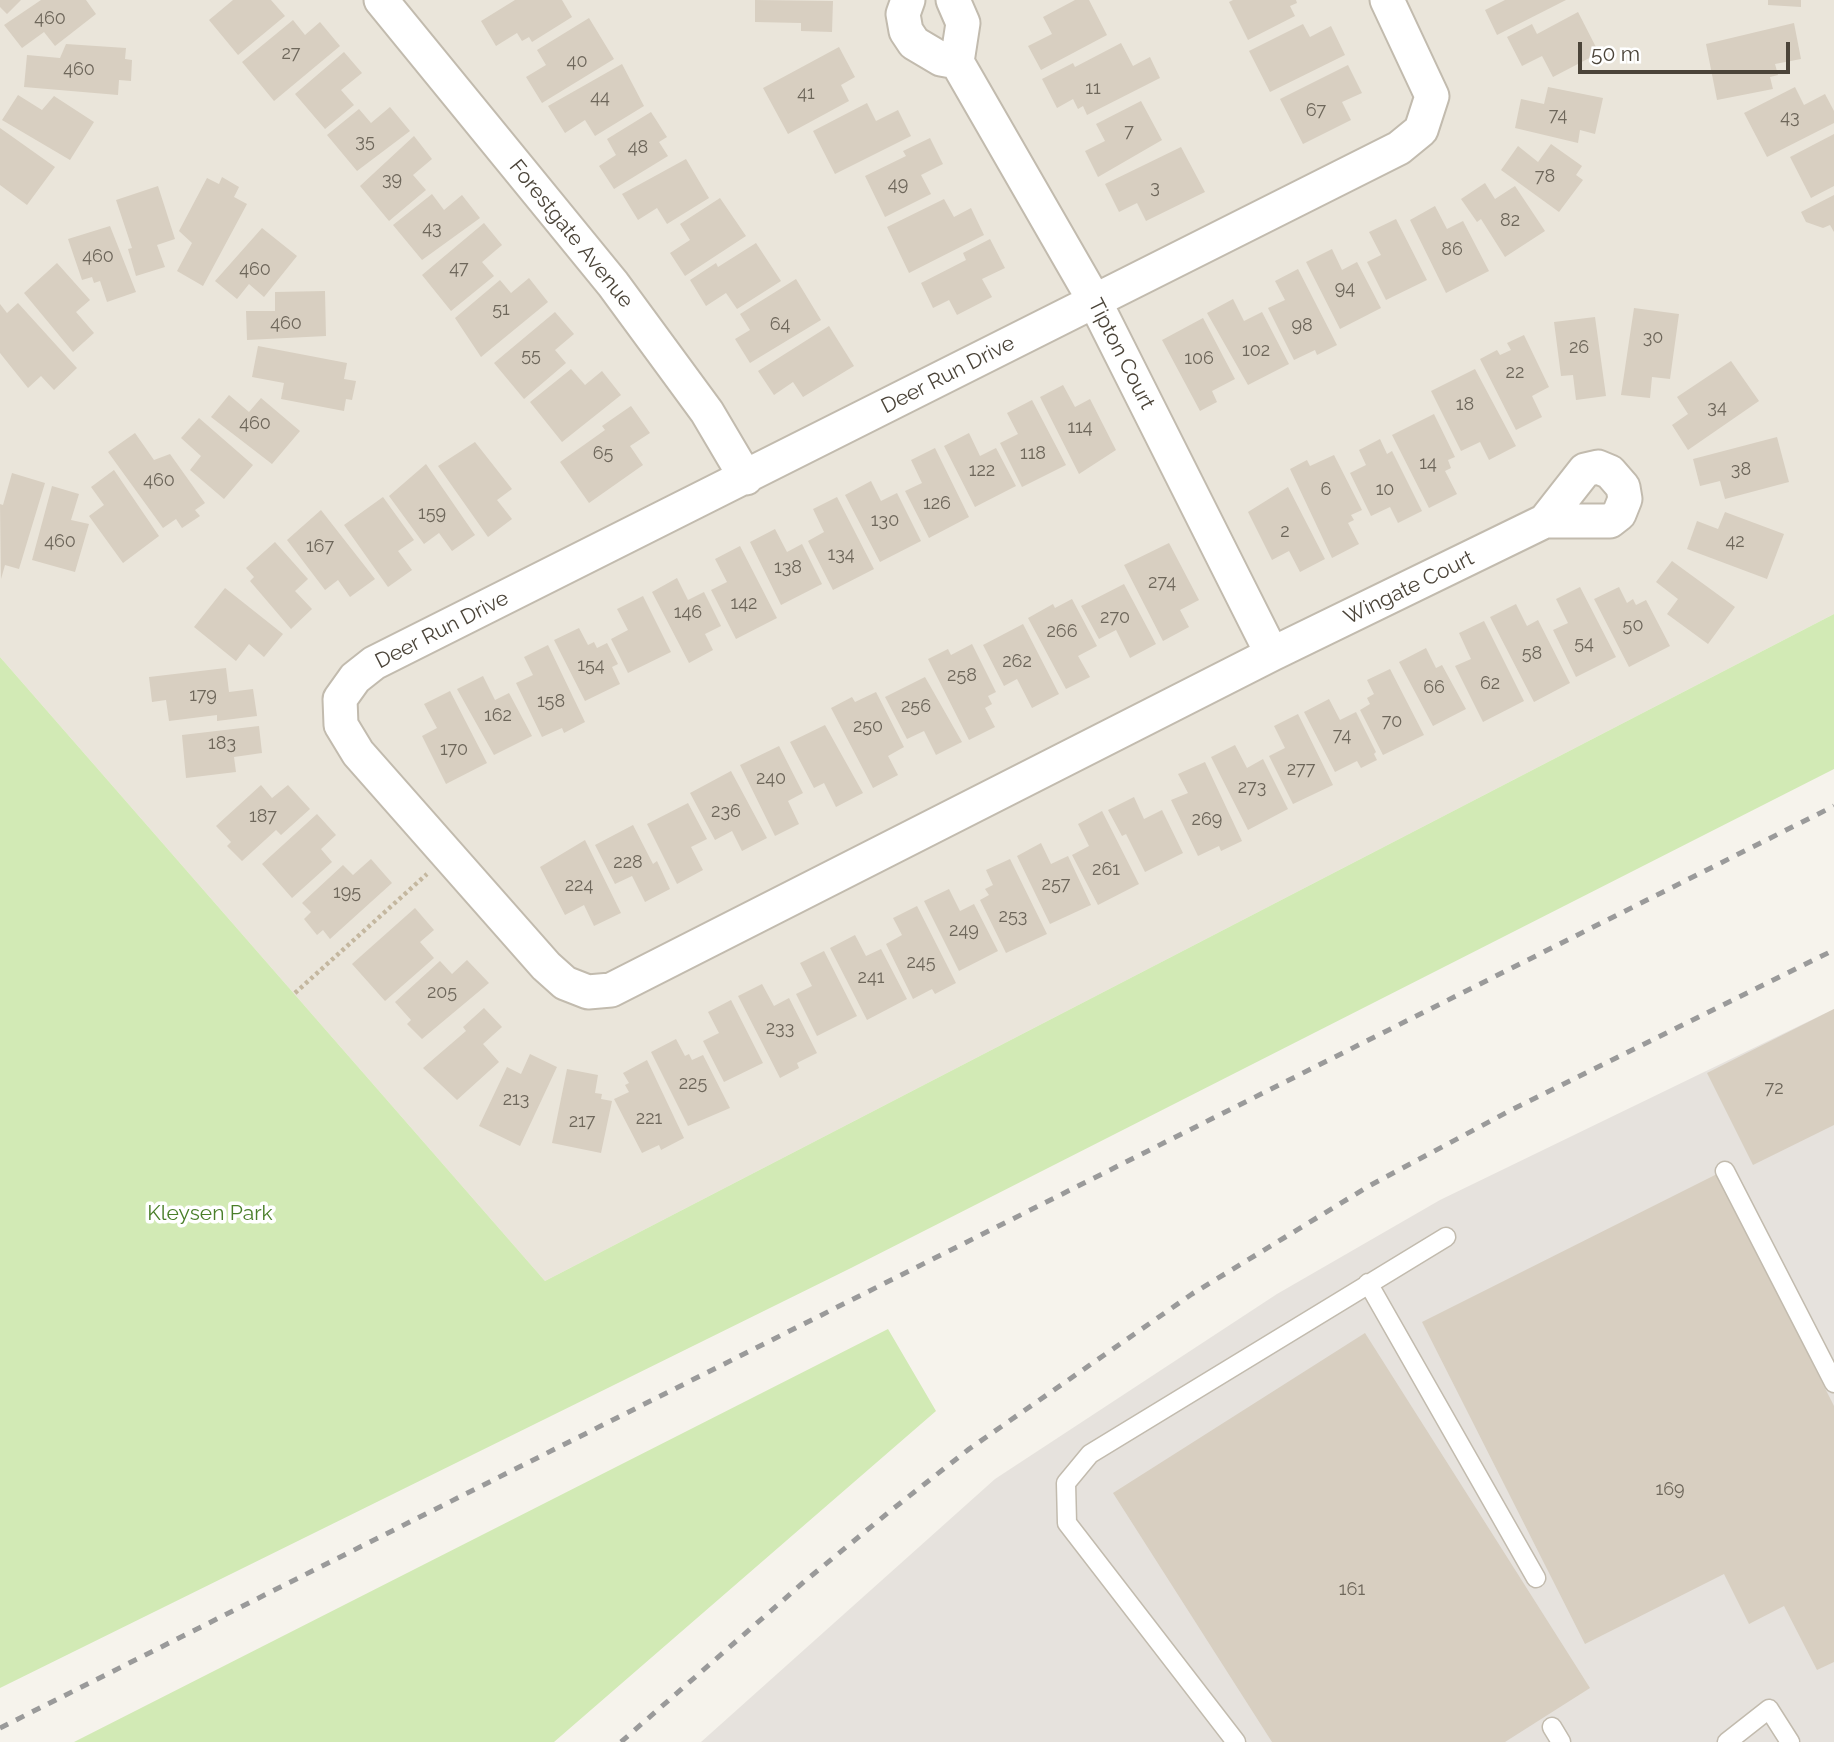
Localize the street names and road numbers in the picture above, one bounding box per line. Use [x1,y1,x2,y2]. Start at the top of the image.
street label: Forestgate Avenue [504,155,638,313]
street label: Tipton Court [1082,294,1160,414]
street label: Deer Run Drive [877,331,1019,419]
street label: Wingate Court [1340,546,1478,630]
street label: Deer Run Drive [371,586,513,674]

